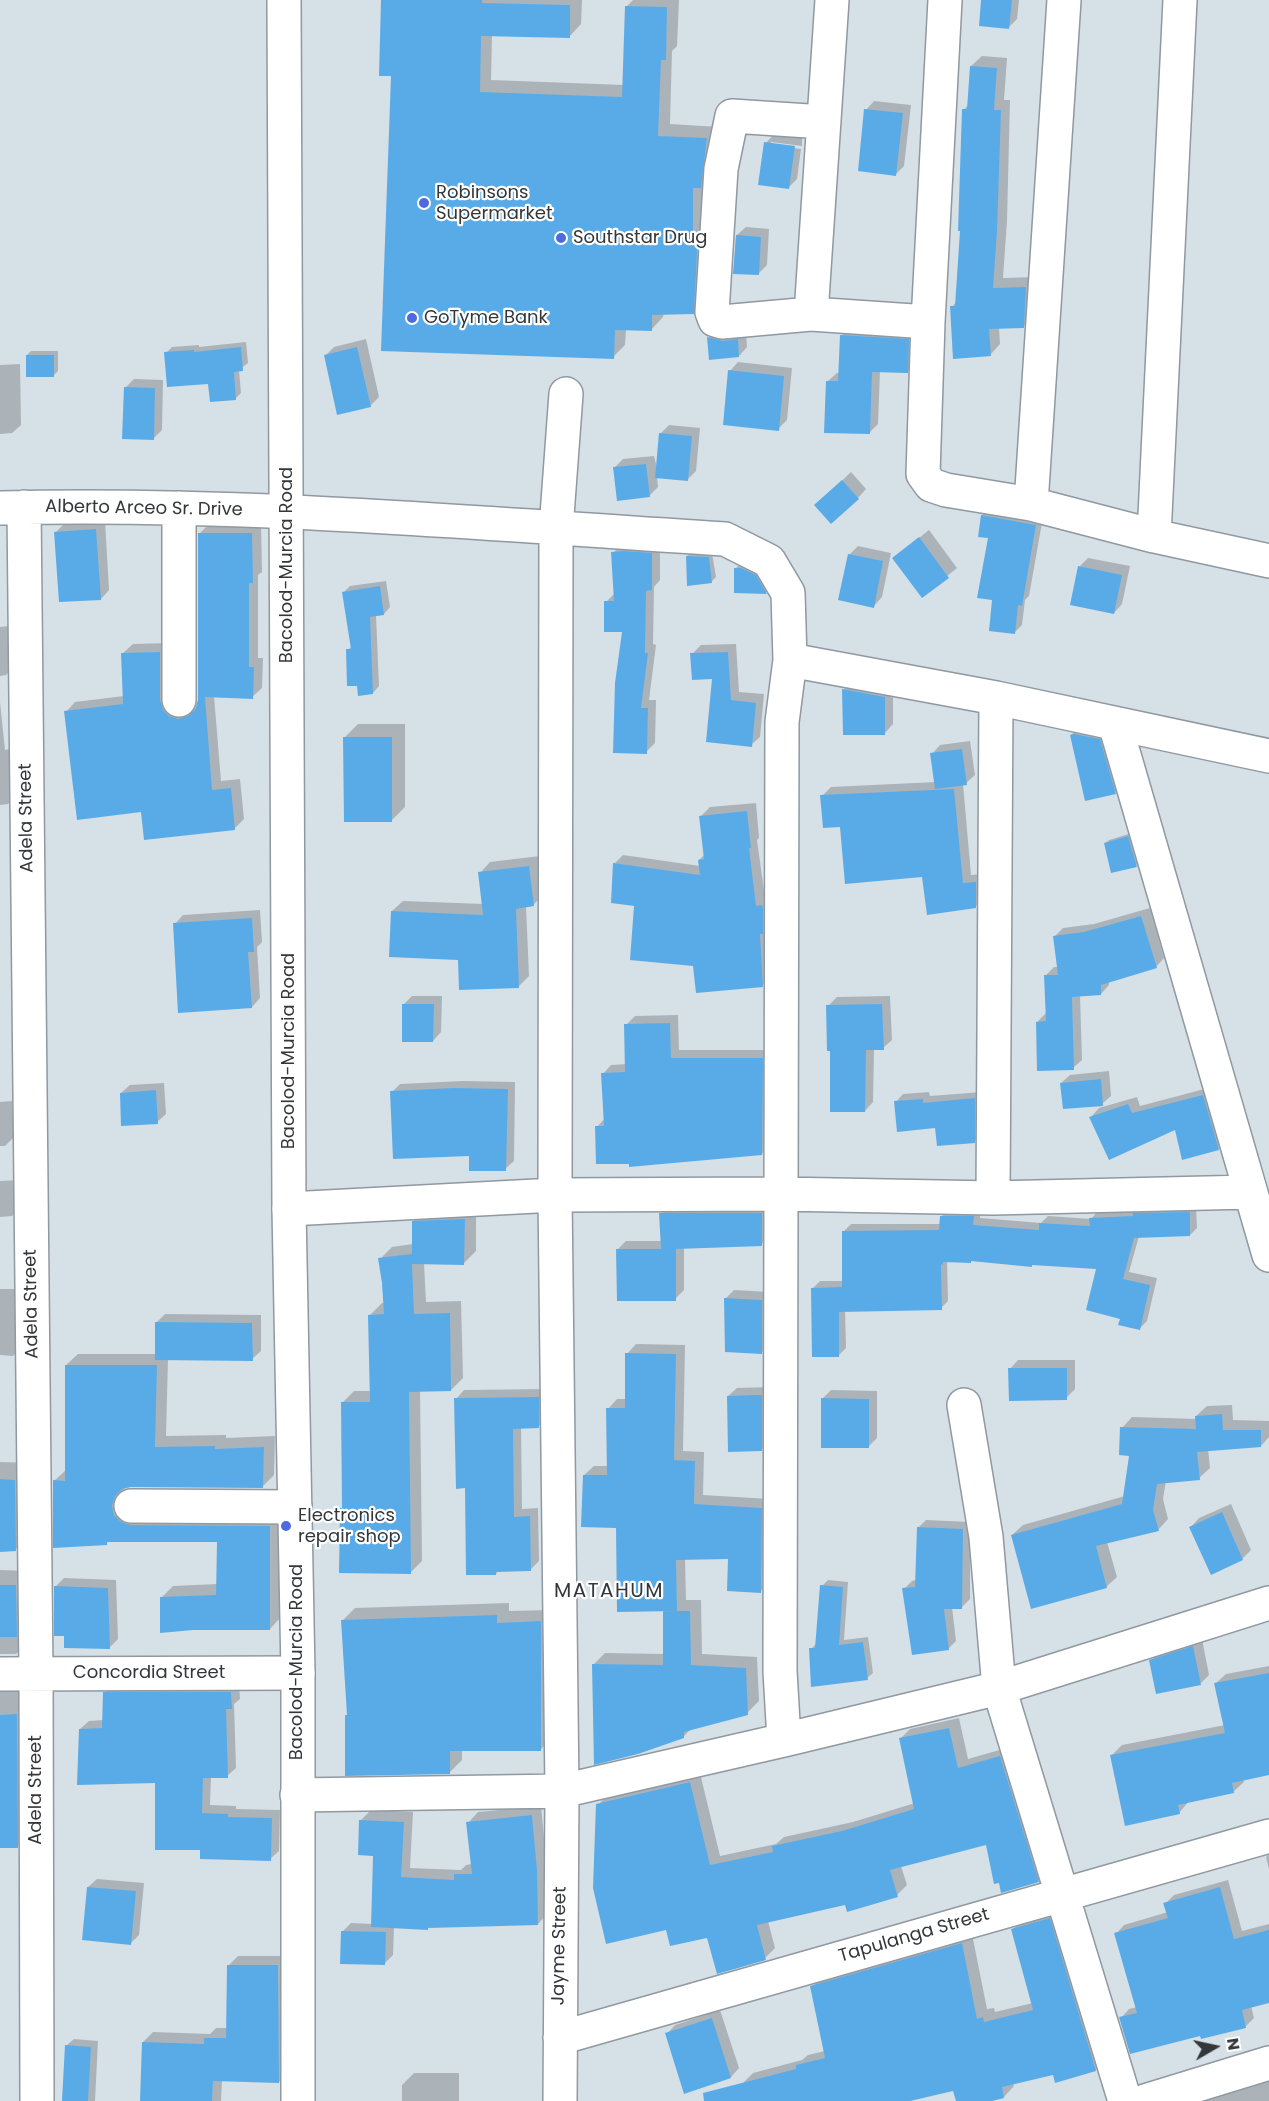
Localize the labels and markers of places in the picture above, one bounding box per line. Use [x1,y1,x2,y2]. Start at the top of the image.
place label: Robinsons Supermarket [436,182,553,224]
marker: Robinsons Supermarket [417,196,431,210]
place label: Southstar Drug [573,227,707,249]
marker: Southstar Drug [554,231,568,245]
place label: GoTyme Bank [424,307,548,329]
marker: GoTyme Bank [405,311,419,325]
place label: Electronics repair shop [298,1505,401,1547]
marker: Electronics repair shop [279,1519,293,1533]

